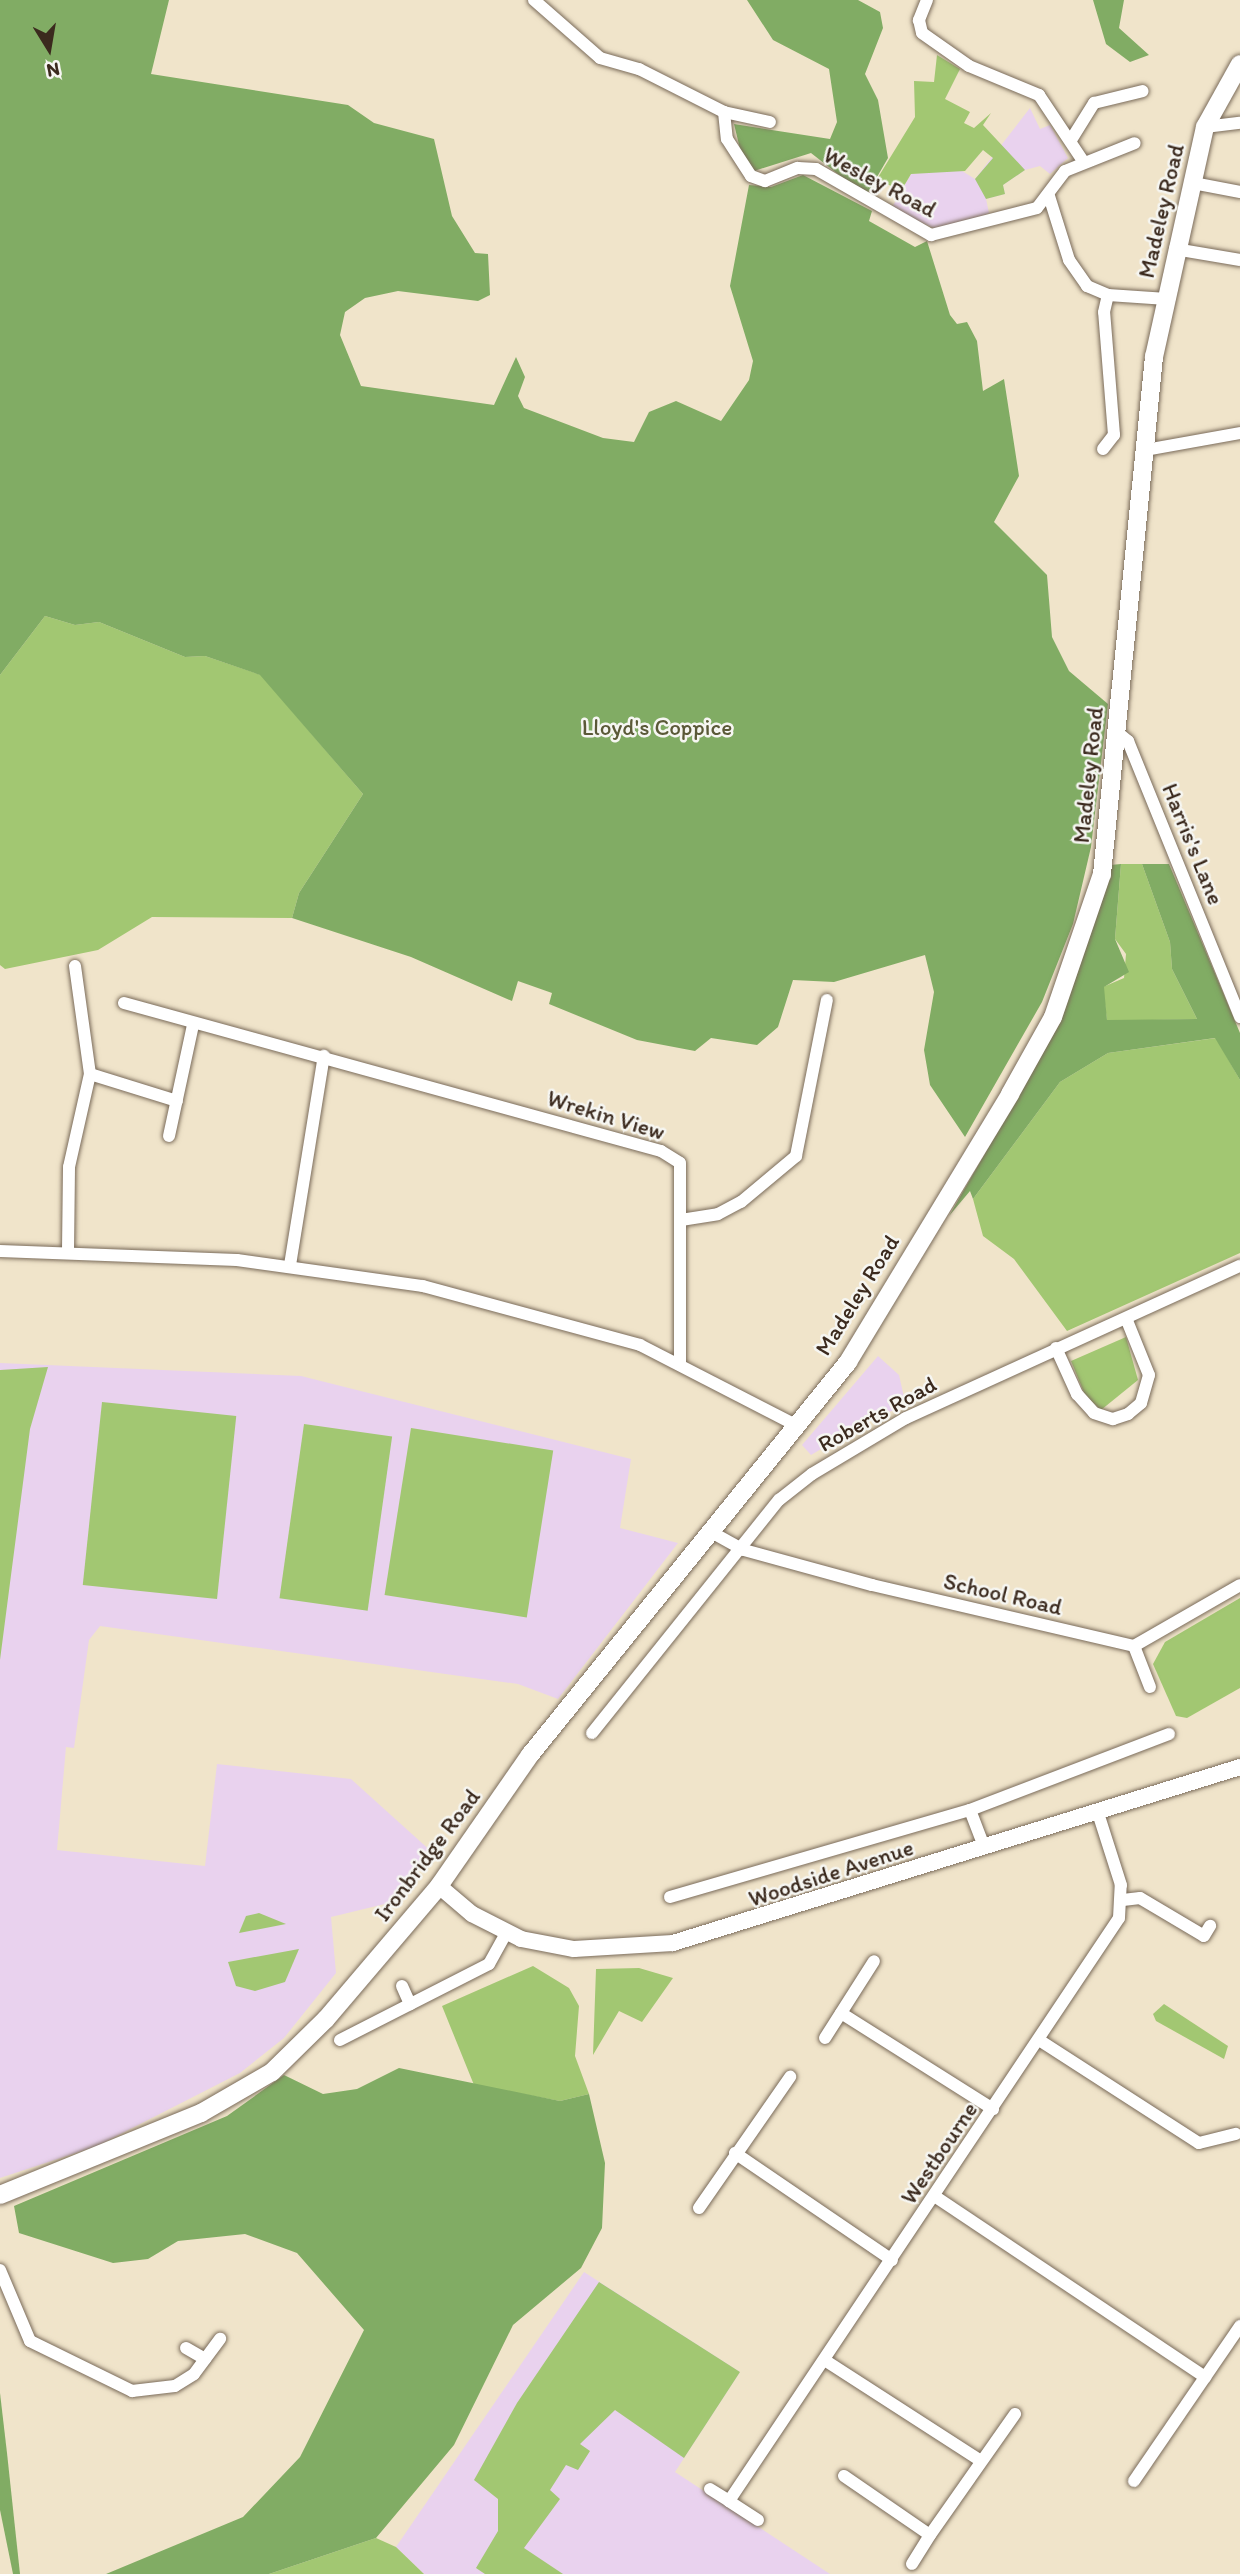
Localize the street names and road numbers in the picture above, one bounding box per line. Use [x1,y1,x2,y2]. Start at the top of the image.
street label: Wesley Road [819,141,941,223]
street label: Madeley Road [1132,141,1190,281]
street label: Madeley Road [1067,705,1109,845]
street label: Harris's Lane [1156,779,1230,909]
street label: Wrekin View [544,1084,668,1146]
street label: Madeley Road [809,1230,905,1360]
street label: Roberts Road [813,1370,941,1458]
street label: School Road [941,1567,1065,1621]
street label: Ironbridge Road [368,1783,486,1927]
street label: Woodside Avenue [745,1833,917,1913]
street label: Westbourne [895,2097,983,2209]

